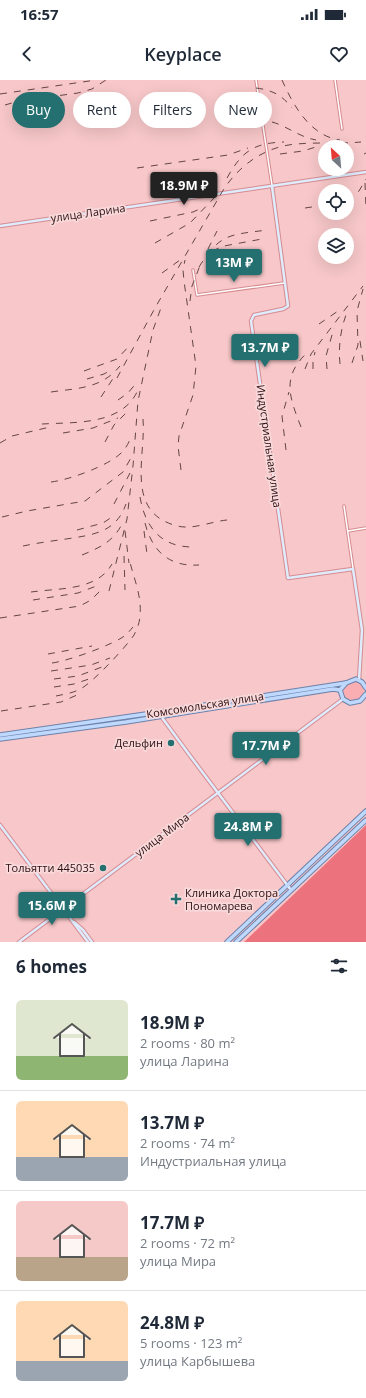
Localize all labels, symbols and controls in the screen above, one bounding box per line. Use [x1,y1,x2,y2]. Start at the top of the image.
text: 16:57 [20,4,59,24]
text: Keyplace [144,42,222,66]
icon: back [16,43,38,65]
icon: heart [328,43,350,65]
chip: Buy [12,92,65,128]
chip: Rent [73,92,131,128]
chip: Filters [139,92,206,128]
chip: New [214,92,272,128]
north arrow [318,140,354,176]
map controls [318,140,354,264]
pin: 18.9M ₽ [147,172,221,206]
text: 18.9M ₽ [159,176,209,194]
button: locate [318,184,354,220]
street label: улица Ларина [50,200,126,225]
button: layers [318,228,354,264]
pin: 13M ₽ [206,249,262,283]
text: 13M ₽ [215,253,253,271]
pin: 13.7M ₽ [228,334,302,368]
text: 13.7M ₽ [240,338,290,356]
street label: Индустриальная улица [253,383,286,508]
street label: Комсомольская улица [145,688,265,721]
pin: 17.7M ₽ [229,732,303,766]
place label: Дельфин [115,735,163,750]
text: 17.7M ₽ [241,736,291,754]
marker: Дельфин [166,738,176,748]
street label: улица Мира [131,809,192,860]
pin: 24.8M ₽ [211,813,285,847]
text: 24.8M ₽ [223,817,273,835]
place label: Тольятти 445035 [6,860,95,875]
marker: Тольятти 445035 [98,863,108,873]
place label: Клиника Доктора Пономарева [185,885,278,913]
pin: 15.6M ₽ [15,892,89,926]
marker: Клиника Доктора Пономарева [170,893,182,905]
text: 15.6M ₽ [27,896,77,914]
text: 6 homes [16,955,87,978]
icon: filters [328,955,350,977]
text: 18.9M ₽ [140,1011,204,1034]
icon: home [48,1016,96,1064]
text: 2 rooms · 80 m² [140,1034,235,1052]
text: улица Ларина [140,1052,229,1070]
text: 13.7M ₽ [140,1111,204,1134]
icon: home [48,1117,96,1165]
text: 2 rooms · 74 m² [140,1134,235,1152]
text: Индустриальная улица [140,1152,287,1170]
text: 17.7M ₽ [140,1211,204,1234]
icon: home [48,1217,96,1265]
text: 2 rooms · 72 m² [140,1234,235,1252]
text: улица Мира [140,1252,216,1270]
text: 24.8M ₽ [140,1311,204,1334]
icon: home [48,1317,96,1365]
text: 5 rooms · 123 m² [140,1334,242,1352]
text: улица Карбышева [140,1352,255,1370]

